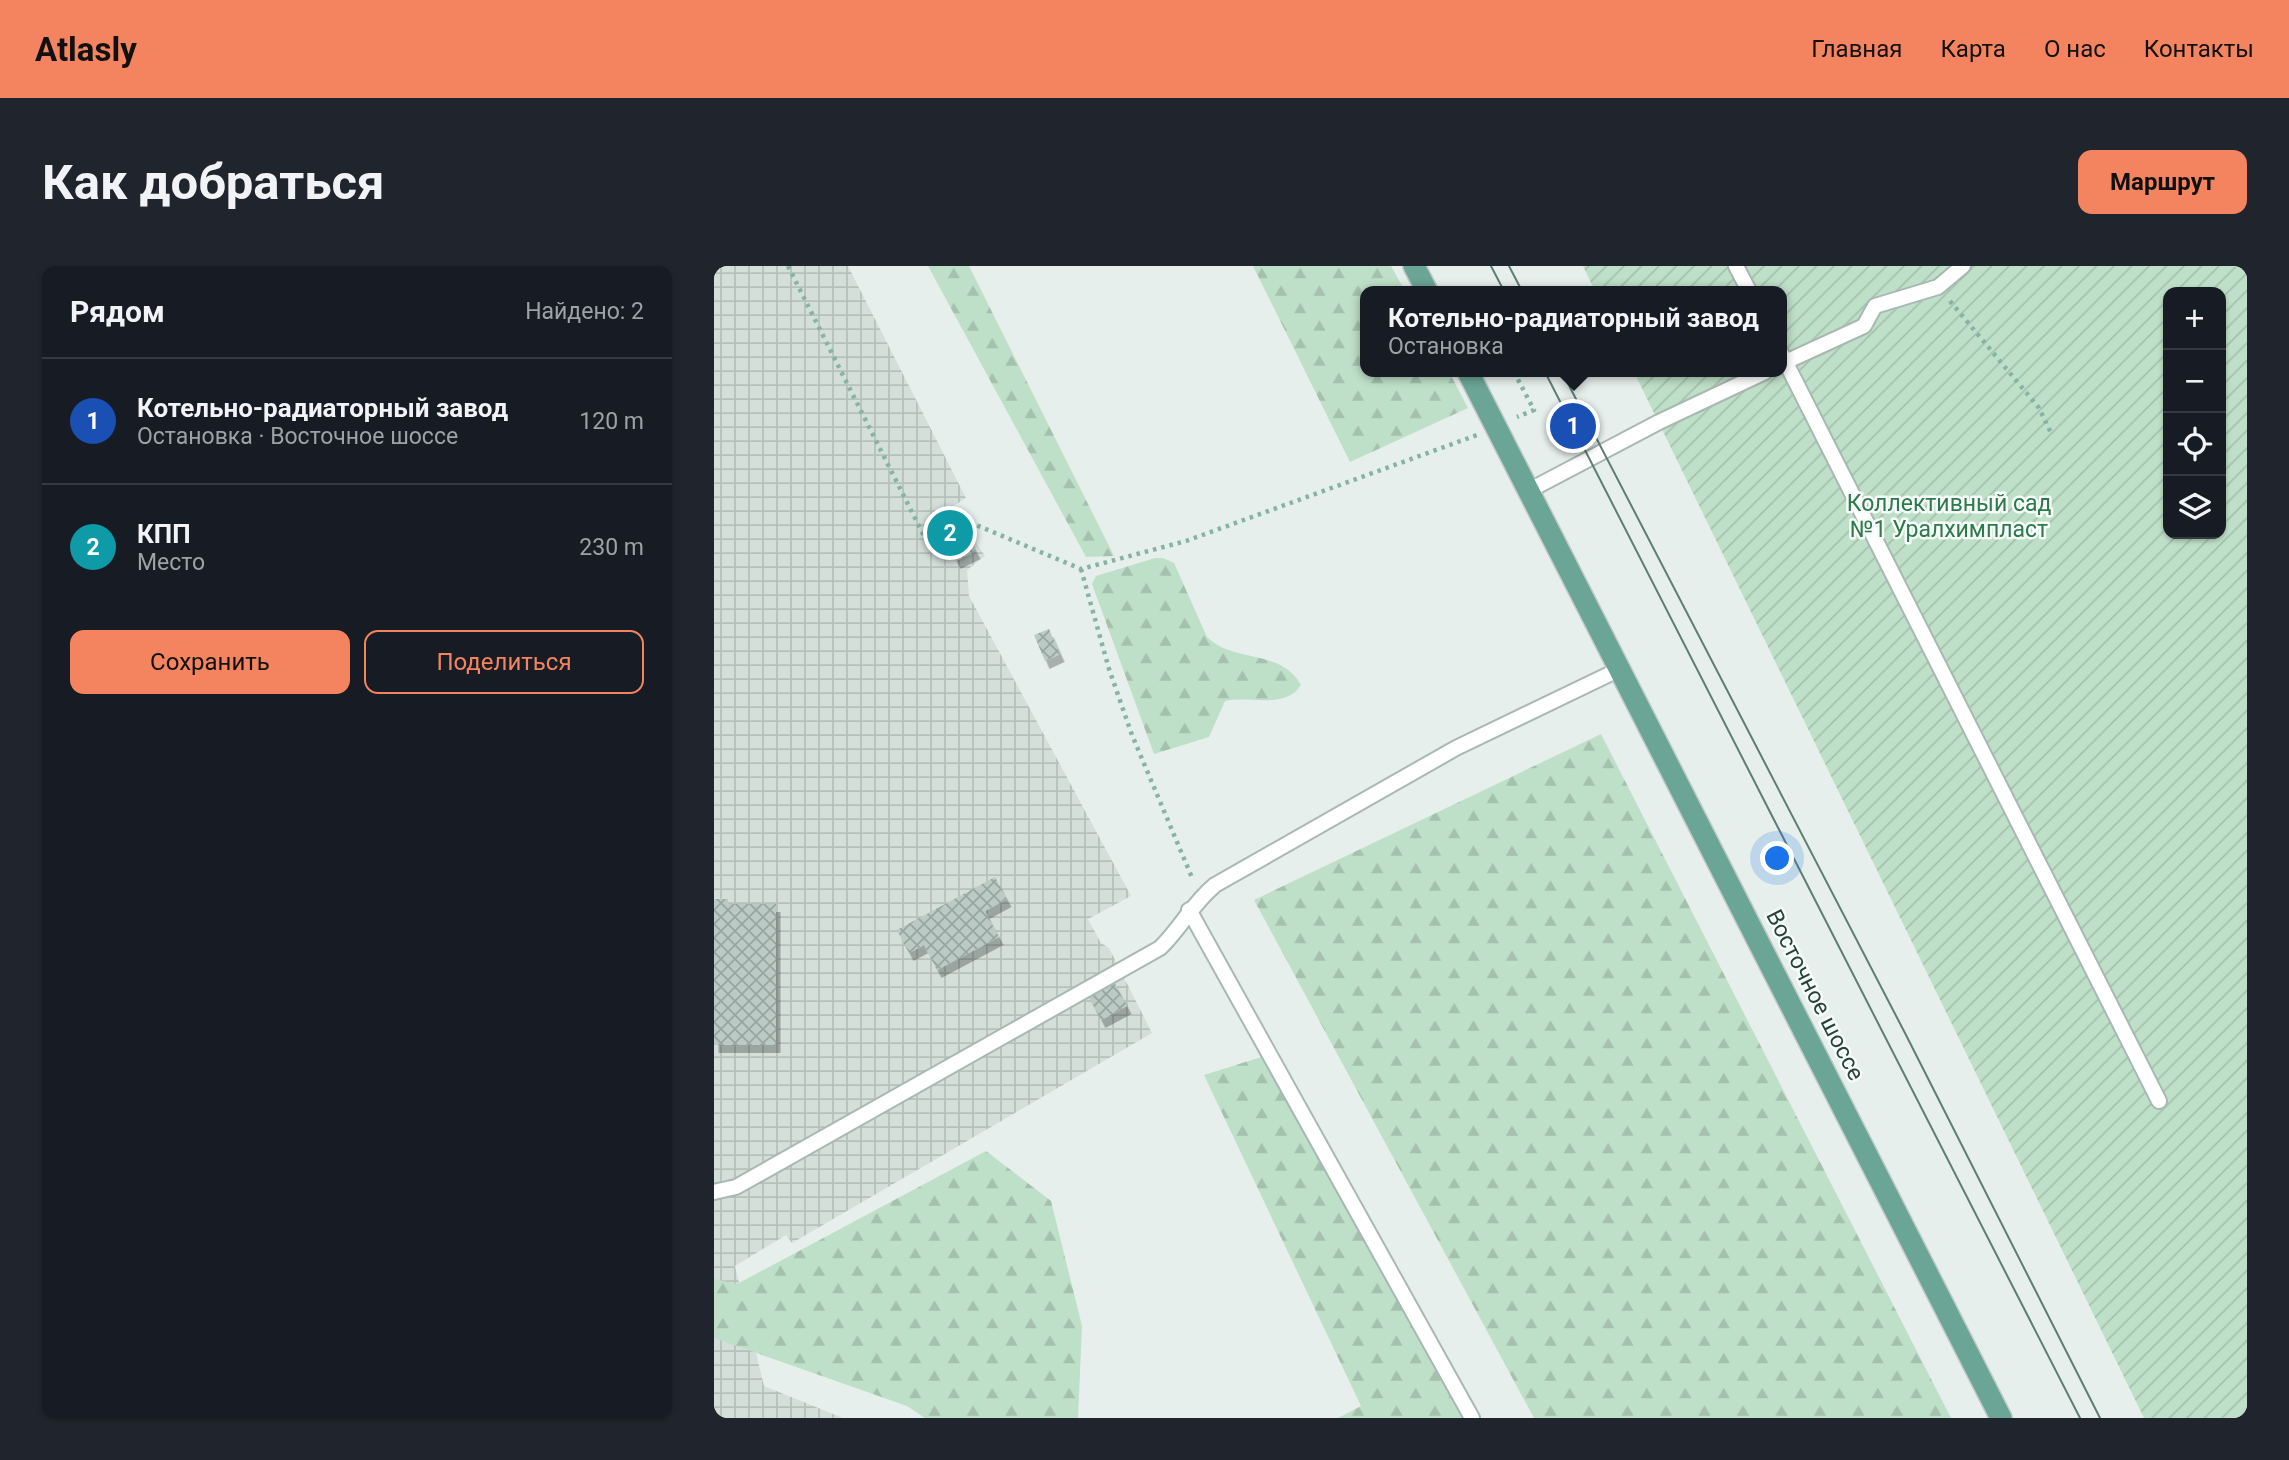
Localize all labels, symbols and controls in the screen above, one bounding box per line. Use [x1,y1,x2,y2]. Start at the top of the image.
text: Atlasly [35,30,137,69]
text: Главная [1811,35,1902,63]
text: Карта [1940,35,2006,63]
text: О нас [2044,35,2106,63]
text: Контакты [2144,35,2254,63]
button: Маршрут [2078,150,2247,214]
text: Как добраться [42,154,384,211]
popup [1360,286,1787,377]
map controls [2163,287,2226,539]
button: + [2163,287,2226,350]
text: Рядом [70,294,165,329]
text: Найдено: 2 [525,298,644,325]
text: Котельно-радиаторный завод [1388,303,1759,333]
text: Остановка [1388,333,1504,360]
button: − [2163,350,2226,413]
text: Котельно-радиаторный завод [137,393,508,423]
pin: 1 [1550,400,1596,452]
text: 1 [86,408,100,435]
text: 120 m [579,408,644,435]
button: locate [2163,413,2226,476]
text: Остановка · Восточное шоссе [137,423,458,450]
button: layers [2163,476,2226,539]
park label: Коллективный сад №1 Уралхимпласт [1847,490,2051,543]
pin: 2 [927,507,973,559]
text: КПП [137,519,191,549]
text: 2 [86,534,100,561]
text: 230 m [579,534,644,561]
text: Место [137,549,205,576]
button: Сохранить [70,630,350,694]
button: Поделиться [364,630,644,694]
your location [1760,841,1794,875]
street label: Восточное шоссе [1760,905,1870,1085]

